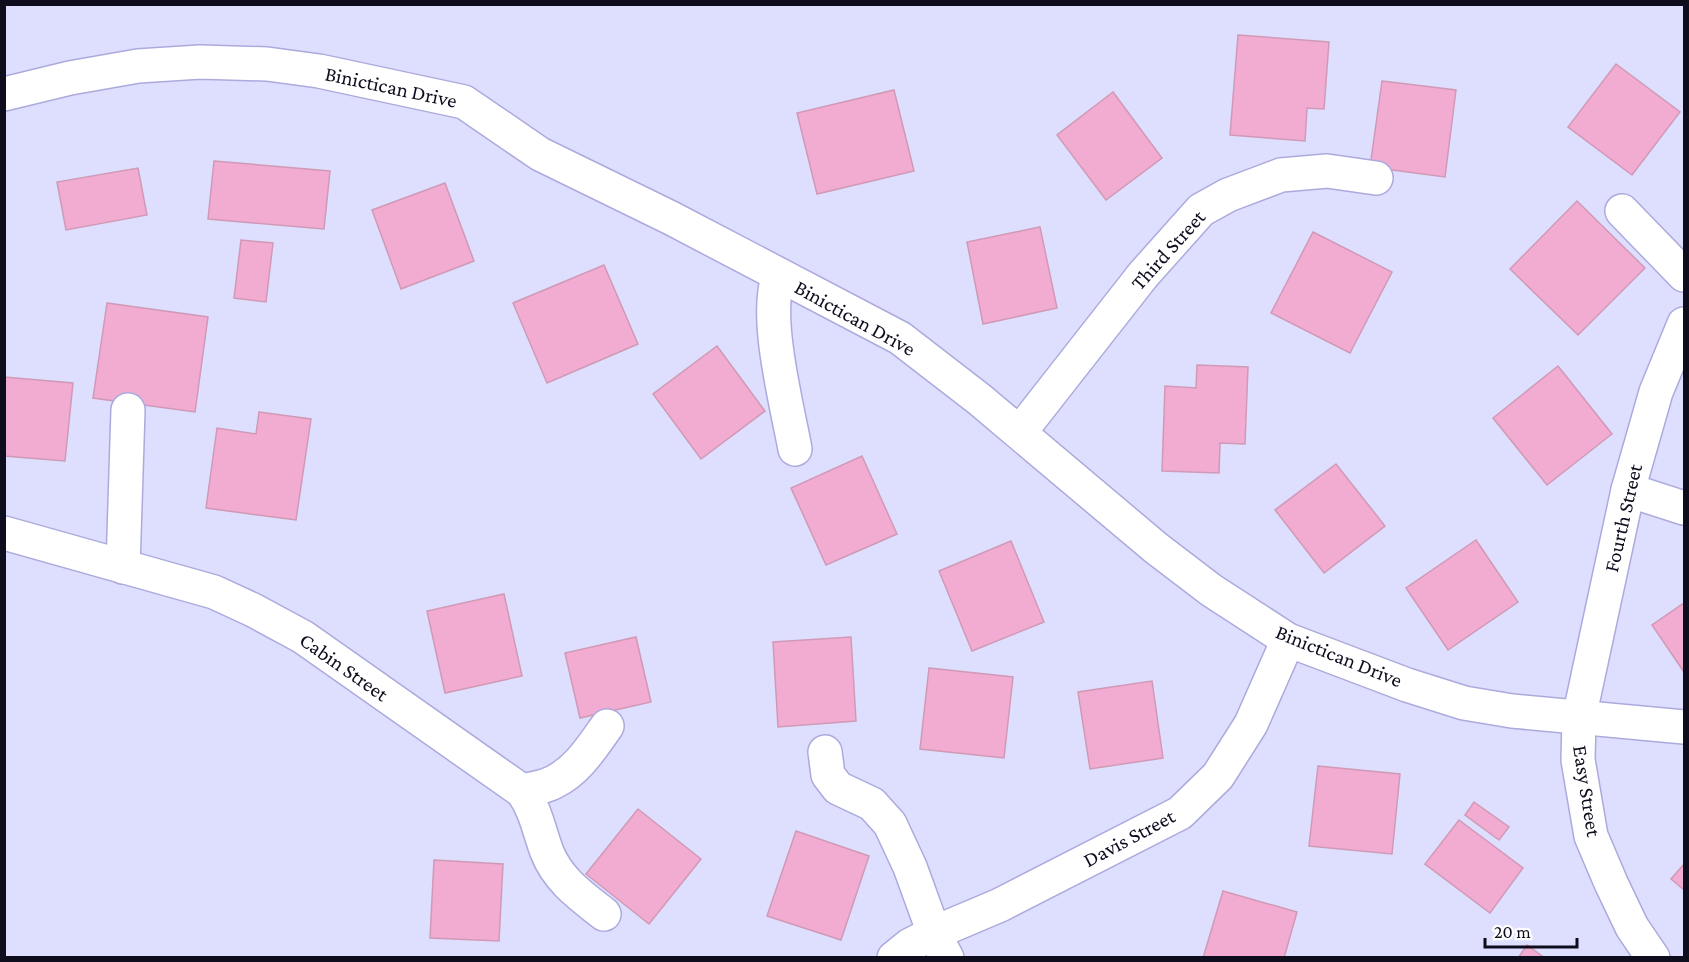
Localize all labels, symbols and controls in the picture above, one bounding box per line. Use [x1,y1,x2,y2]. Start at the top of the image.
street label: Binictican Drive [323,61,459,113]
street label: Third Street [1126,204,1211,295]
street label: Binictican Drive [790,275,920,361]
street label: Fourth Street [1599,461,1647,574]
street label: Binictican Drive [1272,620,1406,692]
street label: Cabin Street [295,628,394,707]
street label: Easy Street [1568,744,1606,839]
street label: Davis Street [1079,803,1180,872]
scale bar [1485,911,1576,949]
text: 20 m [1494,922,1531,942]

